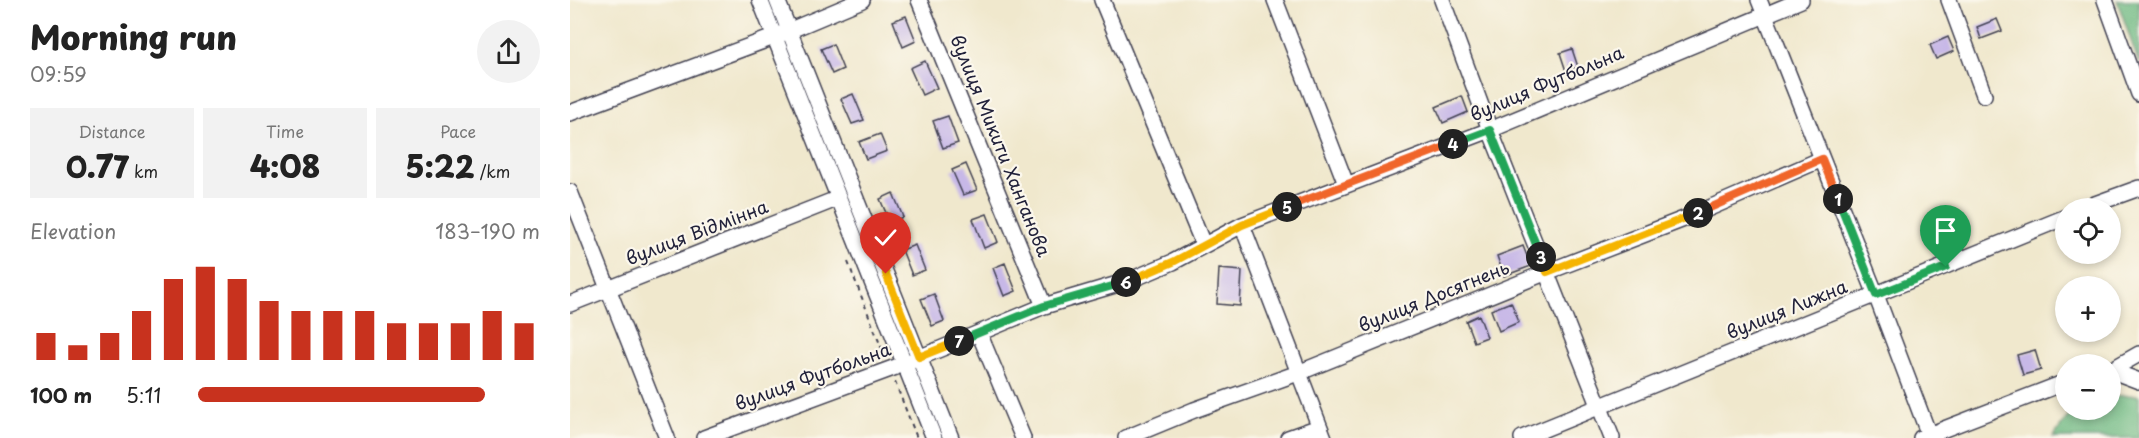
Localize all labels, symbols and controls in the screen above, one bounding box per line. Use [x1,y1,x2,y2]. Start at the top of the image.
text: Morning run [30,11,237,61]
button: share [477,20,540,83]
street label: вулиця Микити Ханганова [944,30,1059,261]
street label: вулиця Футбольна [1465,38,1628,127]
text: 09:59 [30,59,87,89]
text: Distance [78,119,146,143]
text: Time [266,119,304,143]
text: Pace [440,119,476,143]
pin: 4 [1438,129,1468,159]
text: 4 [1448,132,1458,156]
text: 0.77 [66,143,129,188]
text: 4:08 [250,143,320,188]
text: 5:22 [406,143,475,188]
text: km [129,159,158,183]
text: /km [475,159,510,183]
pin: 1 [1823,184,1853,214]
text: 1 [1834,187,1842,211]
street label: вулиця Відмінна [621,192,772,271]
pin: 5 [1272,192,1302,222]
text: 5 [1282,195,1292,219]
pin: 2 [1683,198,1713,228]
map controls [2055,198,2121,420]
button: locate [2055,198,2121,264]
text: 2 [1692,201,1704,225]
pin [1920,205,1971,267]
pin [860,212,911,274]
icon: arrive [1929,214,1962,247]
text: Elevation [30,216,116,246]
text: 183–190 m [435,216,540,246]
icon: check [869,221,902,254]
pin: 3 [1526,242,1556,272]
text: 3 [1536,245,1546,269]
street label: вулиця Досягнень [1354,253,1513,338]
pin: 6 [1111,267,1141,297]
text: 6 [1120,270,1132,294]
street label: вулиця Лижна [1722,272,1852,345]
button: + [2055,276,2121,342]
pin: 7 [944,326,974,356]
text: 7 [954,329,964,353]
street label: вулиця Футбольна [731,334,895,416]
button: − [2055,354,2121,420]
text: 100 m [30,380,92,410]
text: 5:11 [126,380,161,410]

